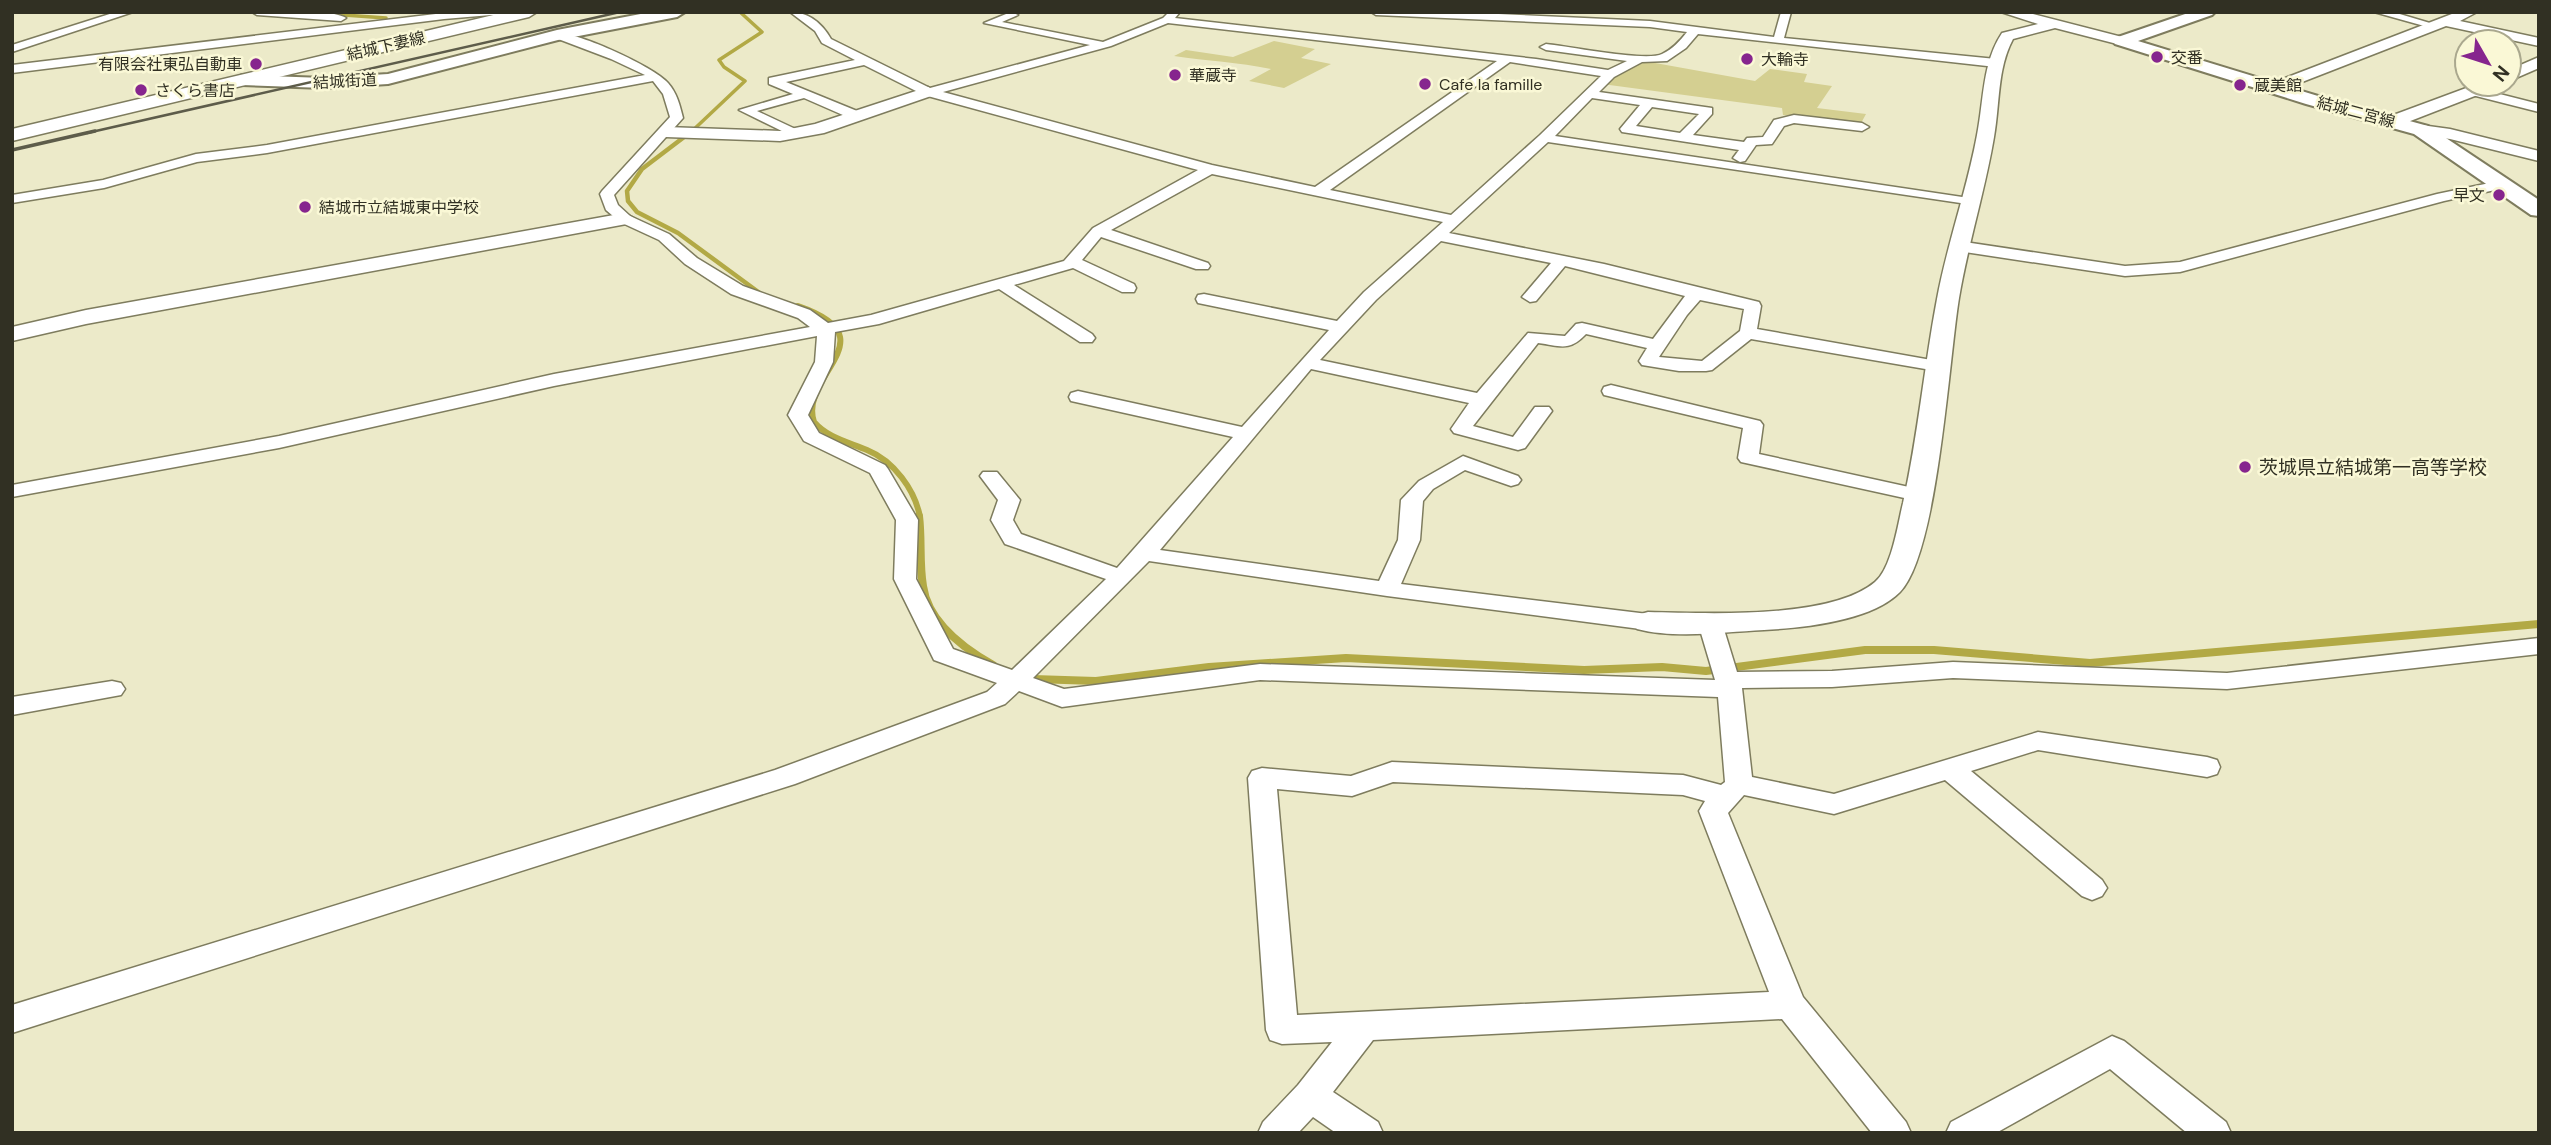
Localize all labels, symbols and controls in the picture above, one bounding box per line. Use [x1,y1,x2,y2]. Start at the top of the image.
street label: 結城下妻線 [345,27,427,65]
north arrow [2453,28,2523,98]
place label: 交番 [2171,47,2203,68]
place label: 大輪寺 [1761,49,1809,70]
marker: 交番 [2149,49,2165,65]
marker: 大輪寺 [1739,51,1755,67]
place label: 有限会社東弘自動車 [98,54,242,75]
marker: 有限会社東弘自動車 [248,56,264,72]
text: N [2487,60,2515,87]
place label: 華蔵寺 [1189,65,1237,86]
marker: 華蔵寺 [1167,67,1183,83]
street label: 結城街道 [312,69,378,93]
place label: Cafe la famille [1439,74,1542,95]
place label: 蔵美館 [2254,75,2302,96]
marker: Cafe la famille [1417,76,1433,92]
marker: 蔵美館 [2232,77,2248,93]
place label: さくら書店 [155,80,235,101]
marker: さくら書店 [133,82,149,98]
street label: 結城二宮線 [2315,92,2397,132]
place label: 早文 [2453,185,2485,206]
marker: 早文 [2491,187,2507,203]
place label: 結城市立結城東中学校 [319,197,479,218]
marker: 結城市立結城東中学校 [297,199,313,215]
place label: 茨城県立結城第一高等学校 [2259,455,2487,480]
marker: 茨城県立結城第一高等学校 [2237,459,2253,475]

